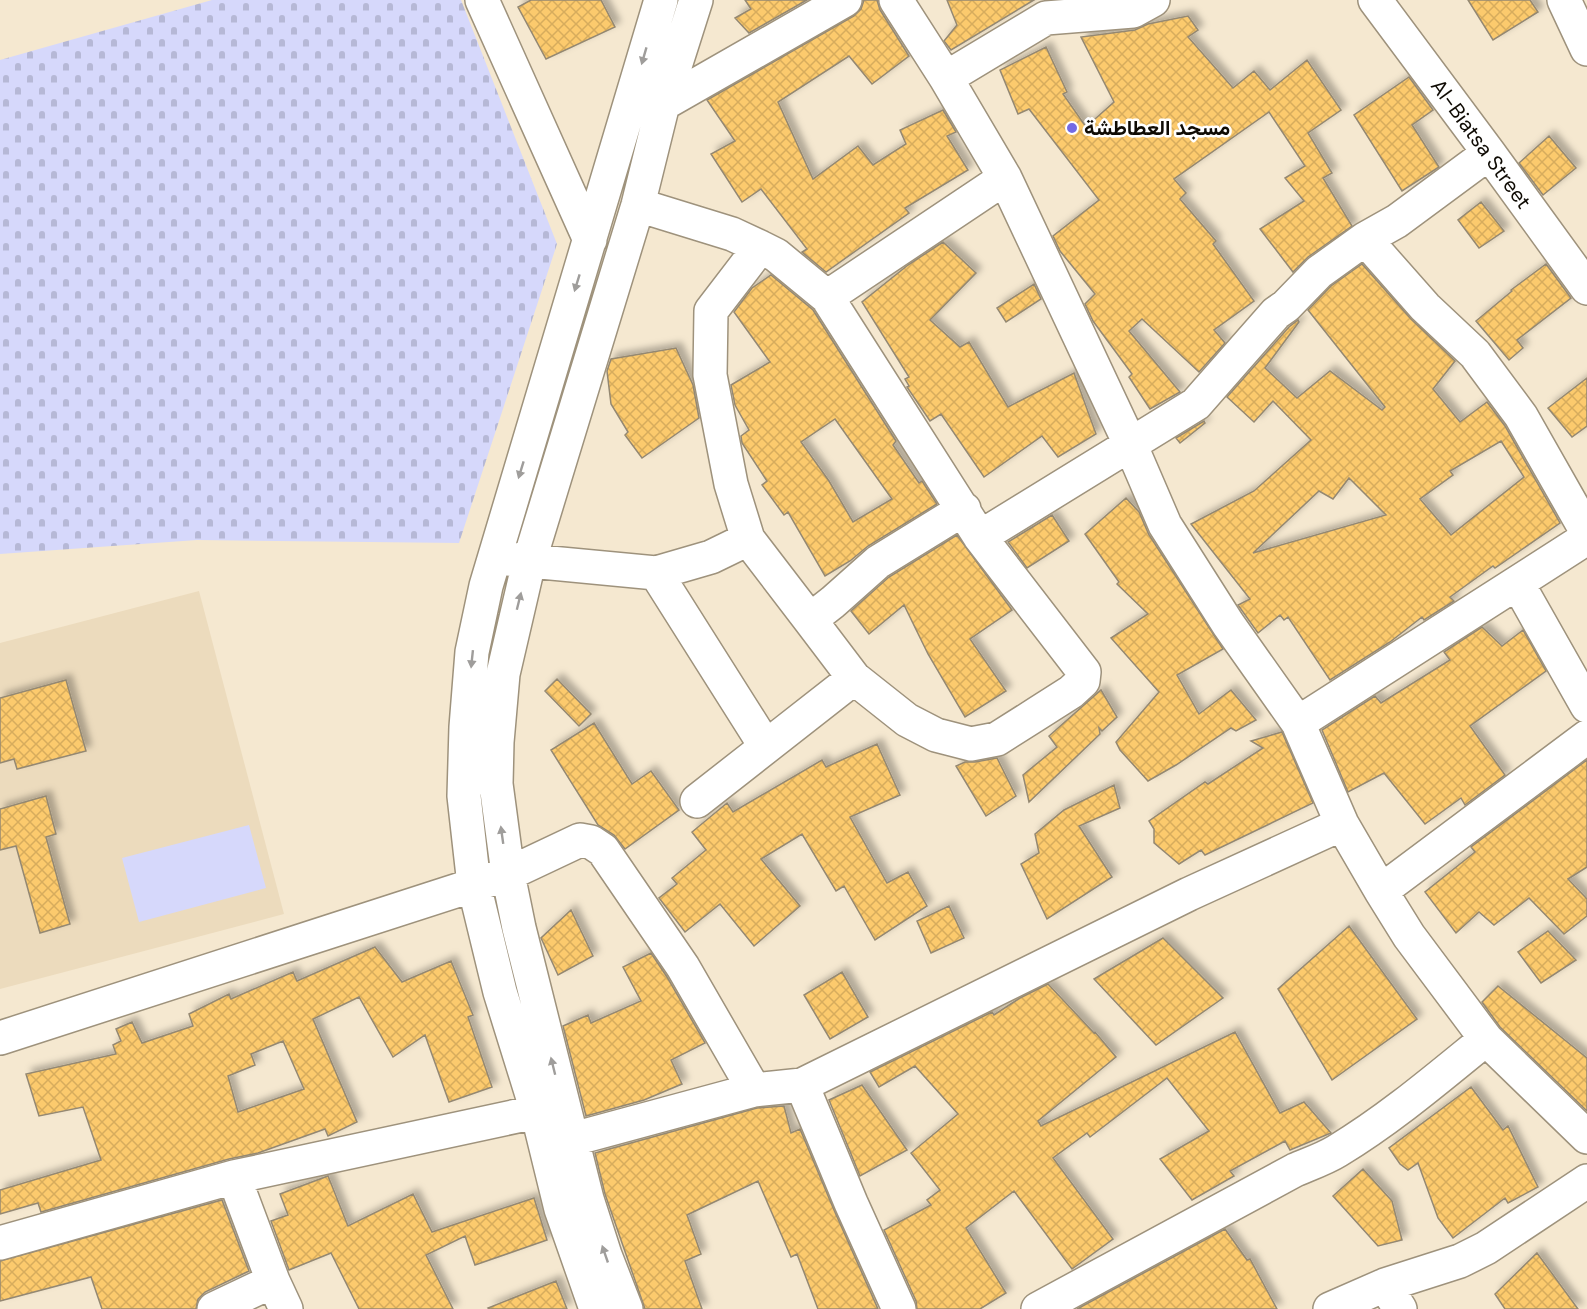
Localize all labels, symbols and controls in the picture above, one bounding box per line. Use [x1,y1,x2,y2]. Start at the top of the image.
one-way arrow [639,47,648,65]
street label: Al-Biatsa Street [1424,73,1538,215]
place label: مسجد العطاطشة [1084,114,1230,142]
marker: مسجد العطاطشة [1065,121,1079,135]
one-way arrow [572,274,581,292]
one-way arrow [516,461,525,479]
one-way arrow [515,592,525,610]
one-way arrow [467,649,477,668]
one-way arrow [498,826,507,845]
one-way arrow [548,1057,558,1076]
one-way arrow [599,1245,609,1263]

